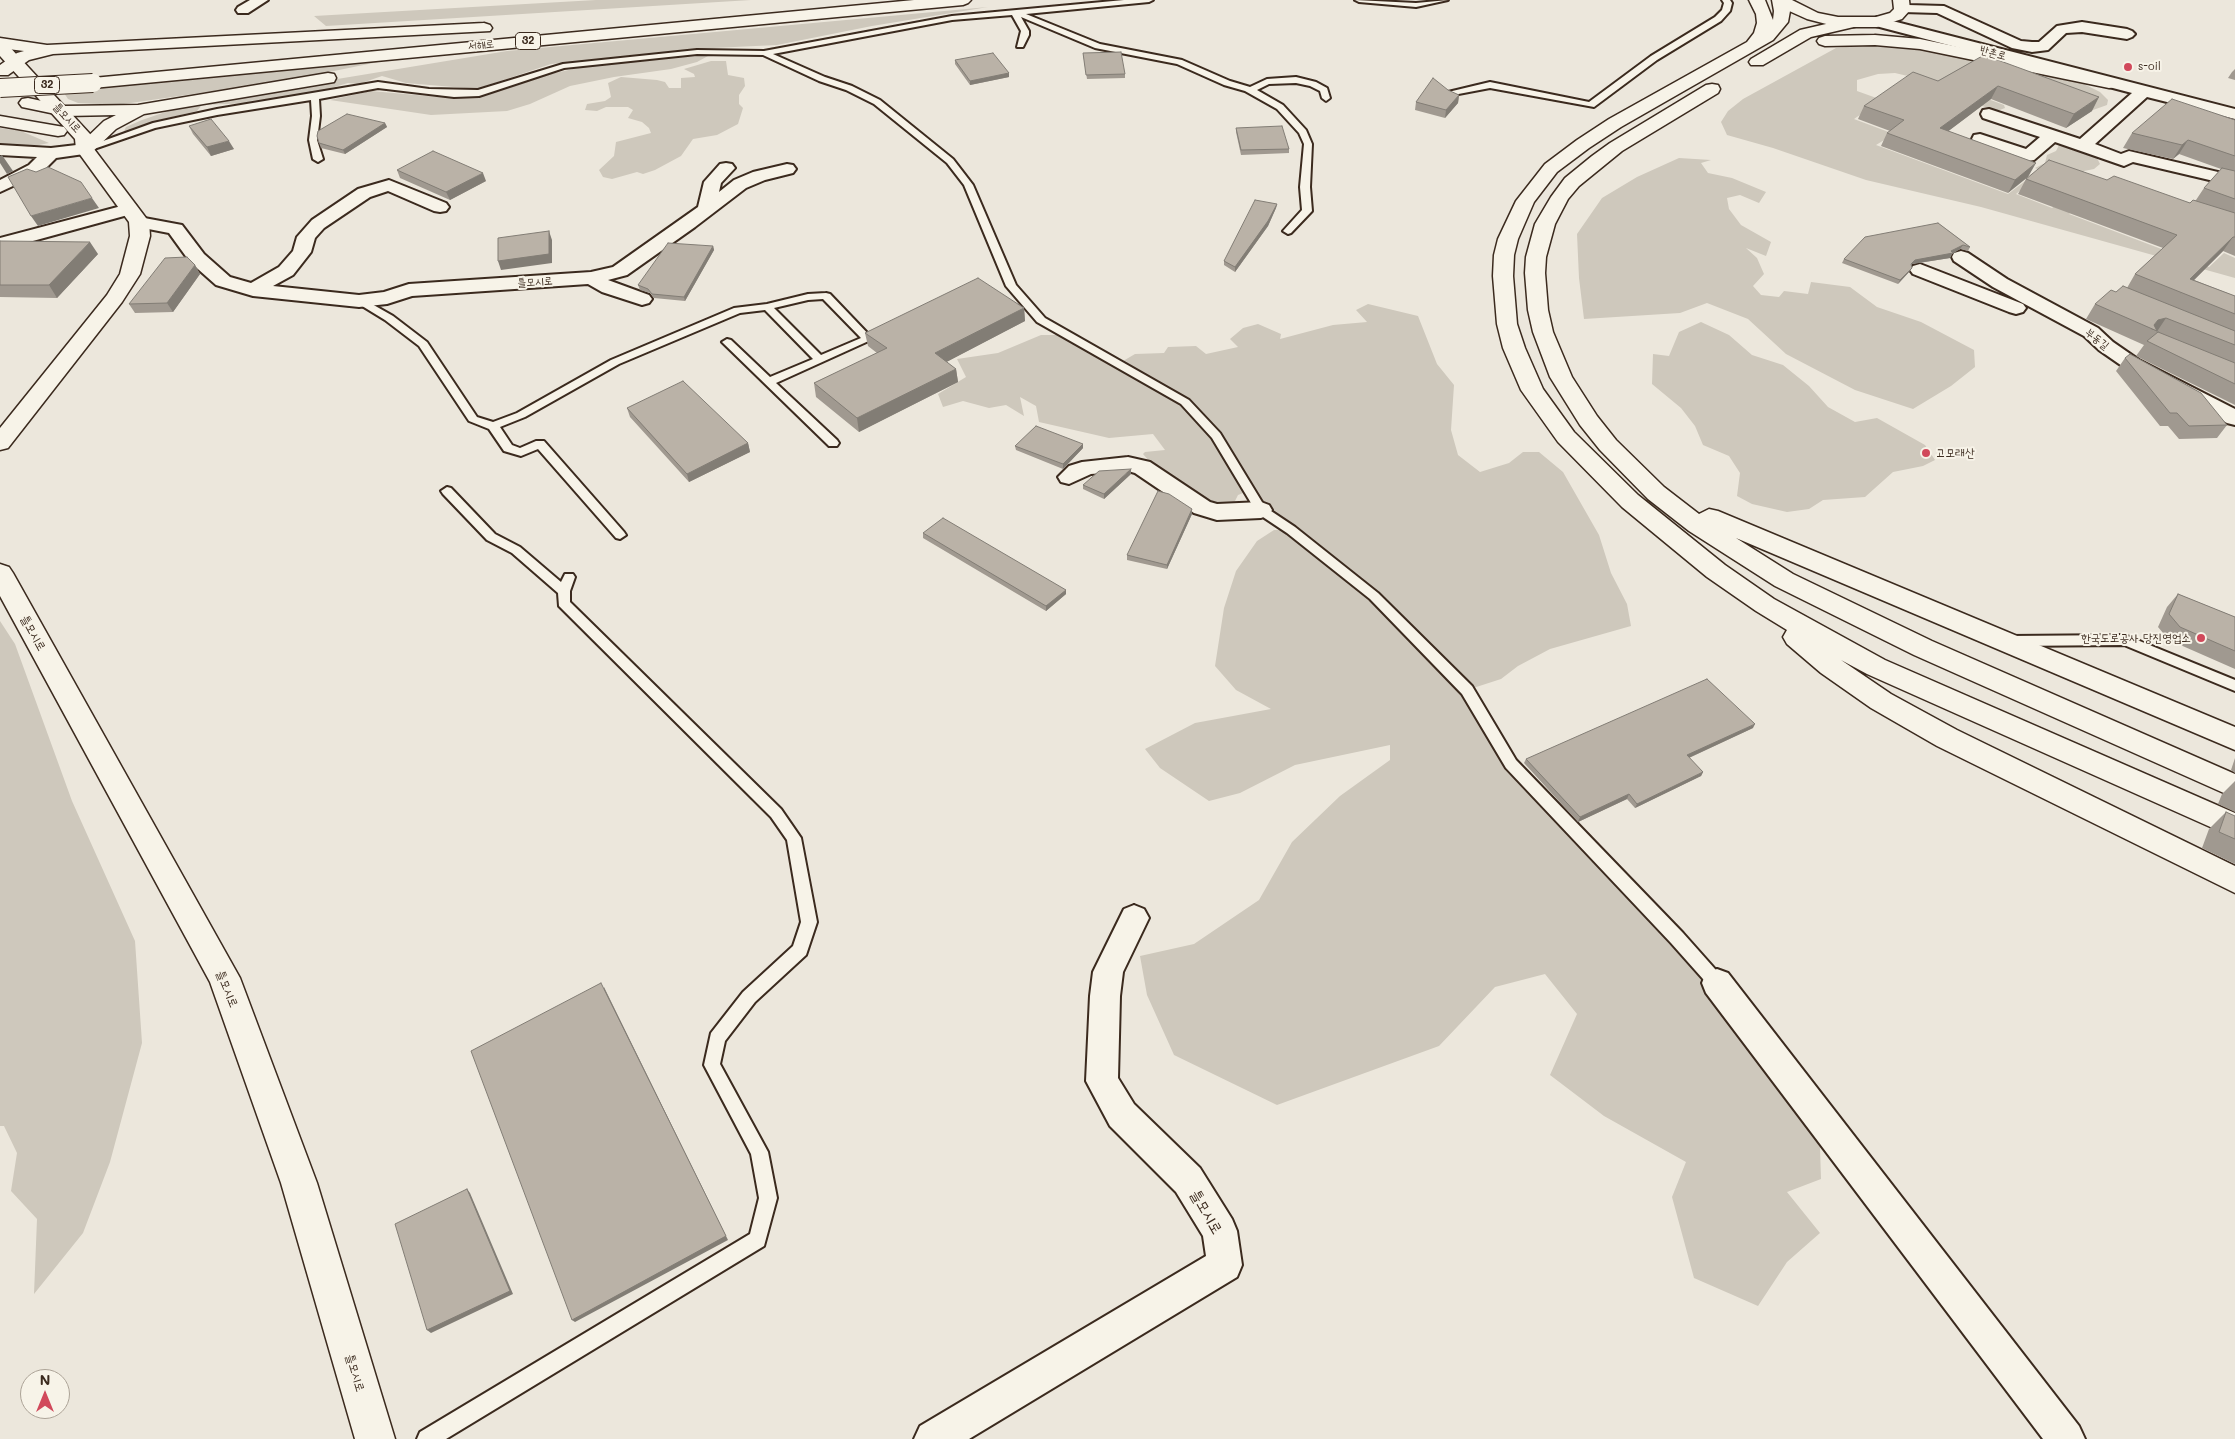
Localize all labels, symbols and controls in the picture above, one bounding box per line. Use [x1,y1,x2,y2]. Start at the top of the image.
road number: 32 [516,32,540,49]
street label: 서해로 [467,37,495,53]
street label: 반촌로 [1978,43,2008,63]
place label: s-oil [2138,60,2161,74]
marker: s-oil [2122,61,2134,73]
road number: 32 [34,76,60,94]
street label: 틀모시로 [50,100,84,136]
street label: 틀모시로 [517,274,553,290]
street label: 부동길 [2082,326,2112,352]
place label: 고모래산 [1936,446,1975,460]
marker: 고모래산 [1920,447,1932,459]
street label: 틀모시로 [17,613,49,653]
place label: 한국도로공사 당진영업소 [2081,631,2191,645]
marker: 한국도로공사 당진영업소 [2195,632,2207,644]
street label: 틀모시로 [213,968,241,1010]
street label: 틀모시로 [1186,1187,1226,1237]
street label: 틀모시로 [342,1352,368,1394]
north arrow [20,1369,70,1419]
text: N [40,1370,50,1389]

